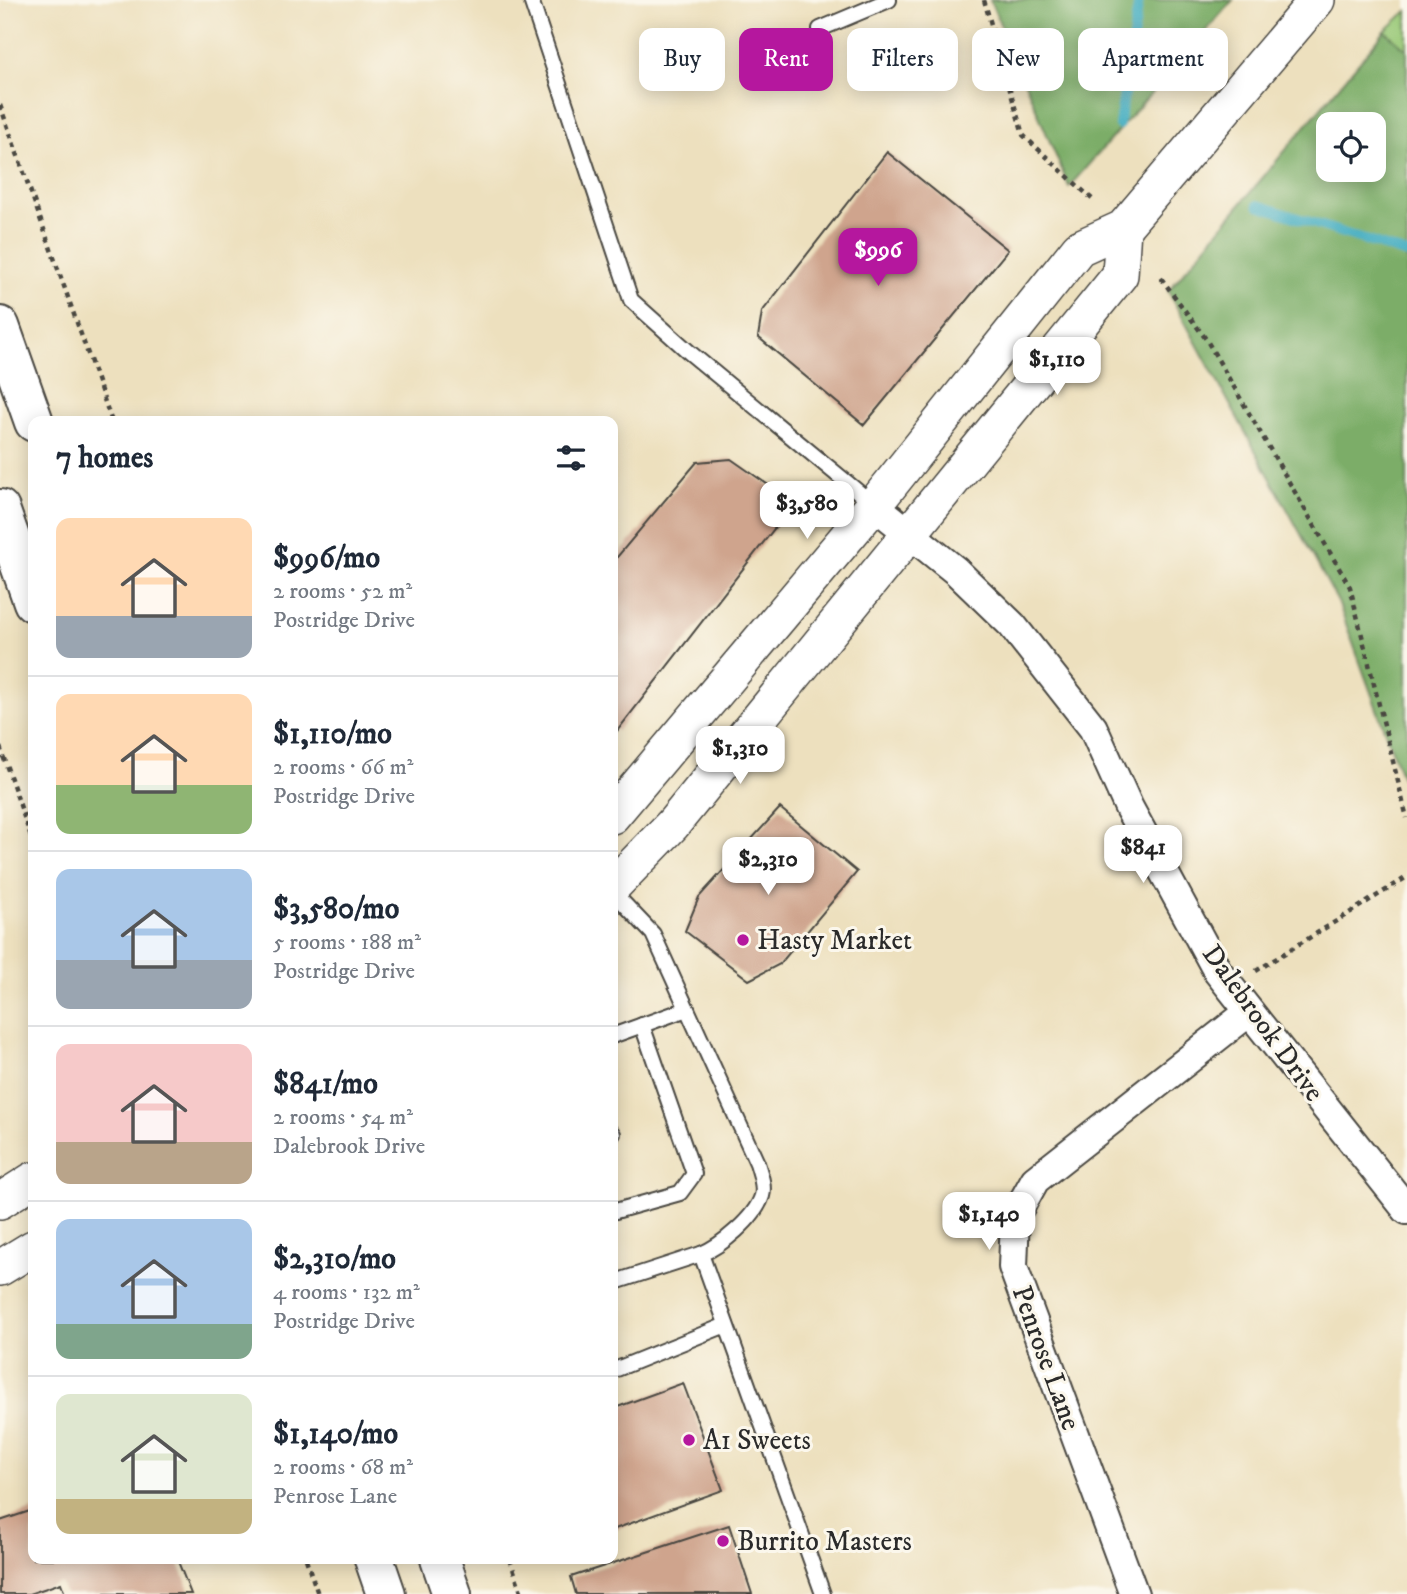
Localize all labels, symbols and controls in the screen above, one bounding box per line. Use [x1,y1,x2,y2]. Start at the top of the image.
chip: Buy [639,28,725,91]
chip: Rent [739,28,833,91]
chip: Filters [847,28,958,91]
chip: New [972,28,1064,91]
chip: Apartment [1078,28,1228,91]
map controls [1316,112,1386,182]
button: locate [1316,112,1386,182]
pin: $996 [837,229,919,288]
text: $996 [854,236,902,265]
pin: $1,110 [1000,338,1114,397]
text: $1,110 [1029,345,1085,374]
icon: filters [552,439,590,477]
text: 7 homes [56,440,153,477]
pin: $3,580 [750,482,864,541]
text: $3,580 [776,489,838,518]
text: $996/mo [273,540,380,577]
icon: home [112,546,196,630]
text: 2 rooms · 52 m² [273,577,412,606]
text: Postridge Drive [273,606,415,635]
text: $1,110/mo [273,716,392,753]
icon: home [112,722,196,806]
pin: $1,310 [683,726,797,786]
text: $1,310 [712,734,768,763]
text: 2 rooms · 66 m² [273,753,413,782]
text: Postridge Drive [273,782,415,811]
pin: $841 [1102,826,1184,885]
text: $841 [1120,833,1166,862]
pin: $2,310 [711,838,825,897]
text: $2,310 [738,845,798,874]
text: $3,580/mo [273,891,399,928]
icon: home [112,897,196,981]
place label: Hasty Market [757,923,912,958]
text: 5 rooms · 188 m² [273,928,421,957]
marker: Hasty Market [735,932,751,948]
street label: Dalebrook Drive [1194,938,1332,1108]
text: Postridge Drive [273,957,415,986]
text: $841/mo [273,1066,378,1103]
icon: home [112,1072,196,1156]
text: 2 rooms · 54 m² [273,1103,413,1132]
text: Dalebrook Drive [273,1132,425,1161]
pin: $1,140 [932,1192,1046,1252]
text: $1,140 [958,1200,1020,1229]
text: $2,310/mo [273,1241,396,1278]
icon: home [112,1247,196,1331]
text: 4 rooms · 132 m² [273,1278,420,1307]
street label: Penrose Lane [1004,1281,1088,1435]
text: Postridge Drive [273,1307,415,1336]
text: $1,140/mo [273,1416,398,1453]
icon: home [112,1422,196,1506]
place label: A1 Sweets [703,1423,811,1458]
marker: A1 Sweets [681,1432,697,1448]
text: 2 rooms · 68 m² [273,1453,413,1482]
text: Penrose Lane [273,1482,397,1511]
place label: Burrito Masters [737,1524,912,1559]
marker: Burrito Masters [715,1533,731,1549]

